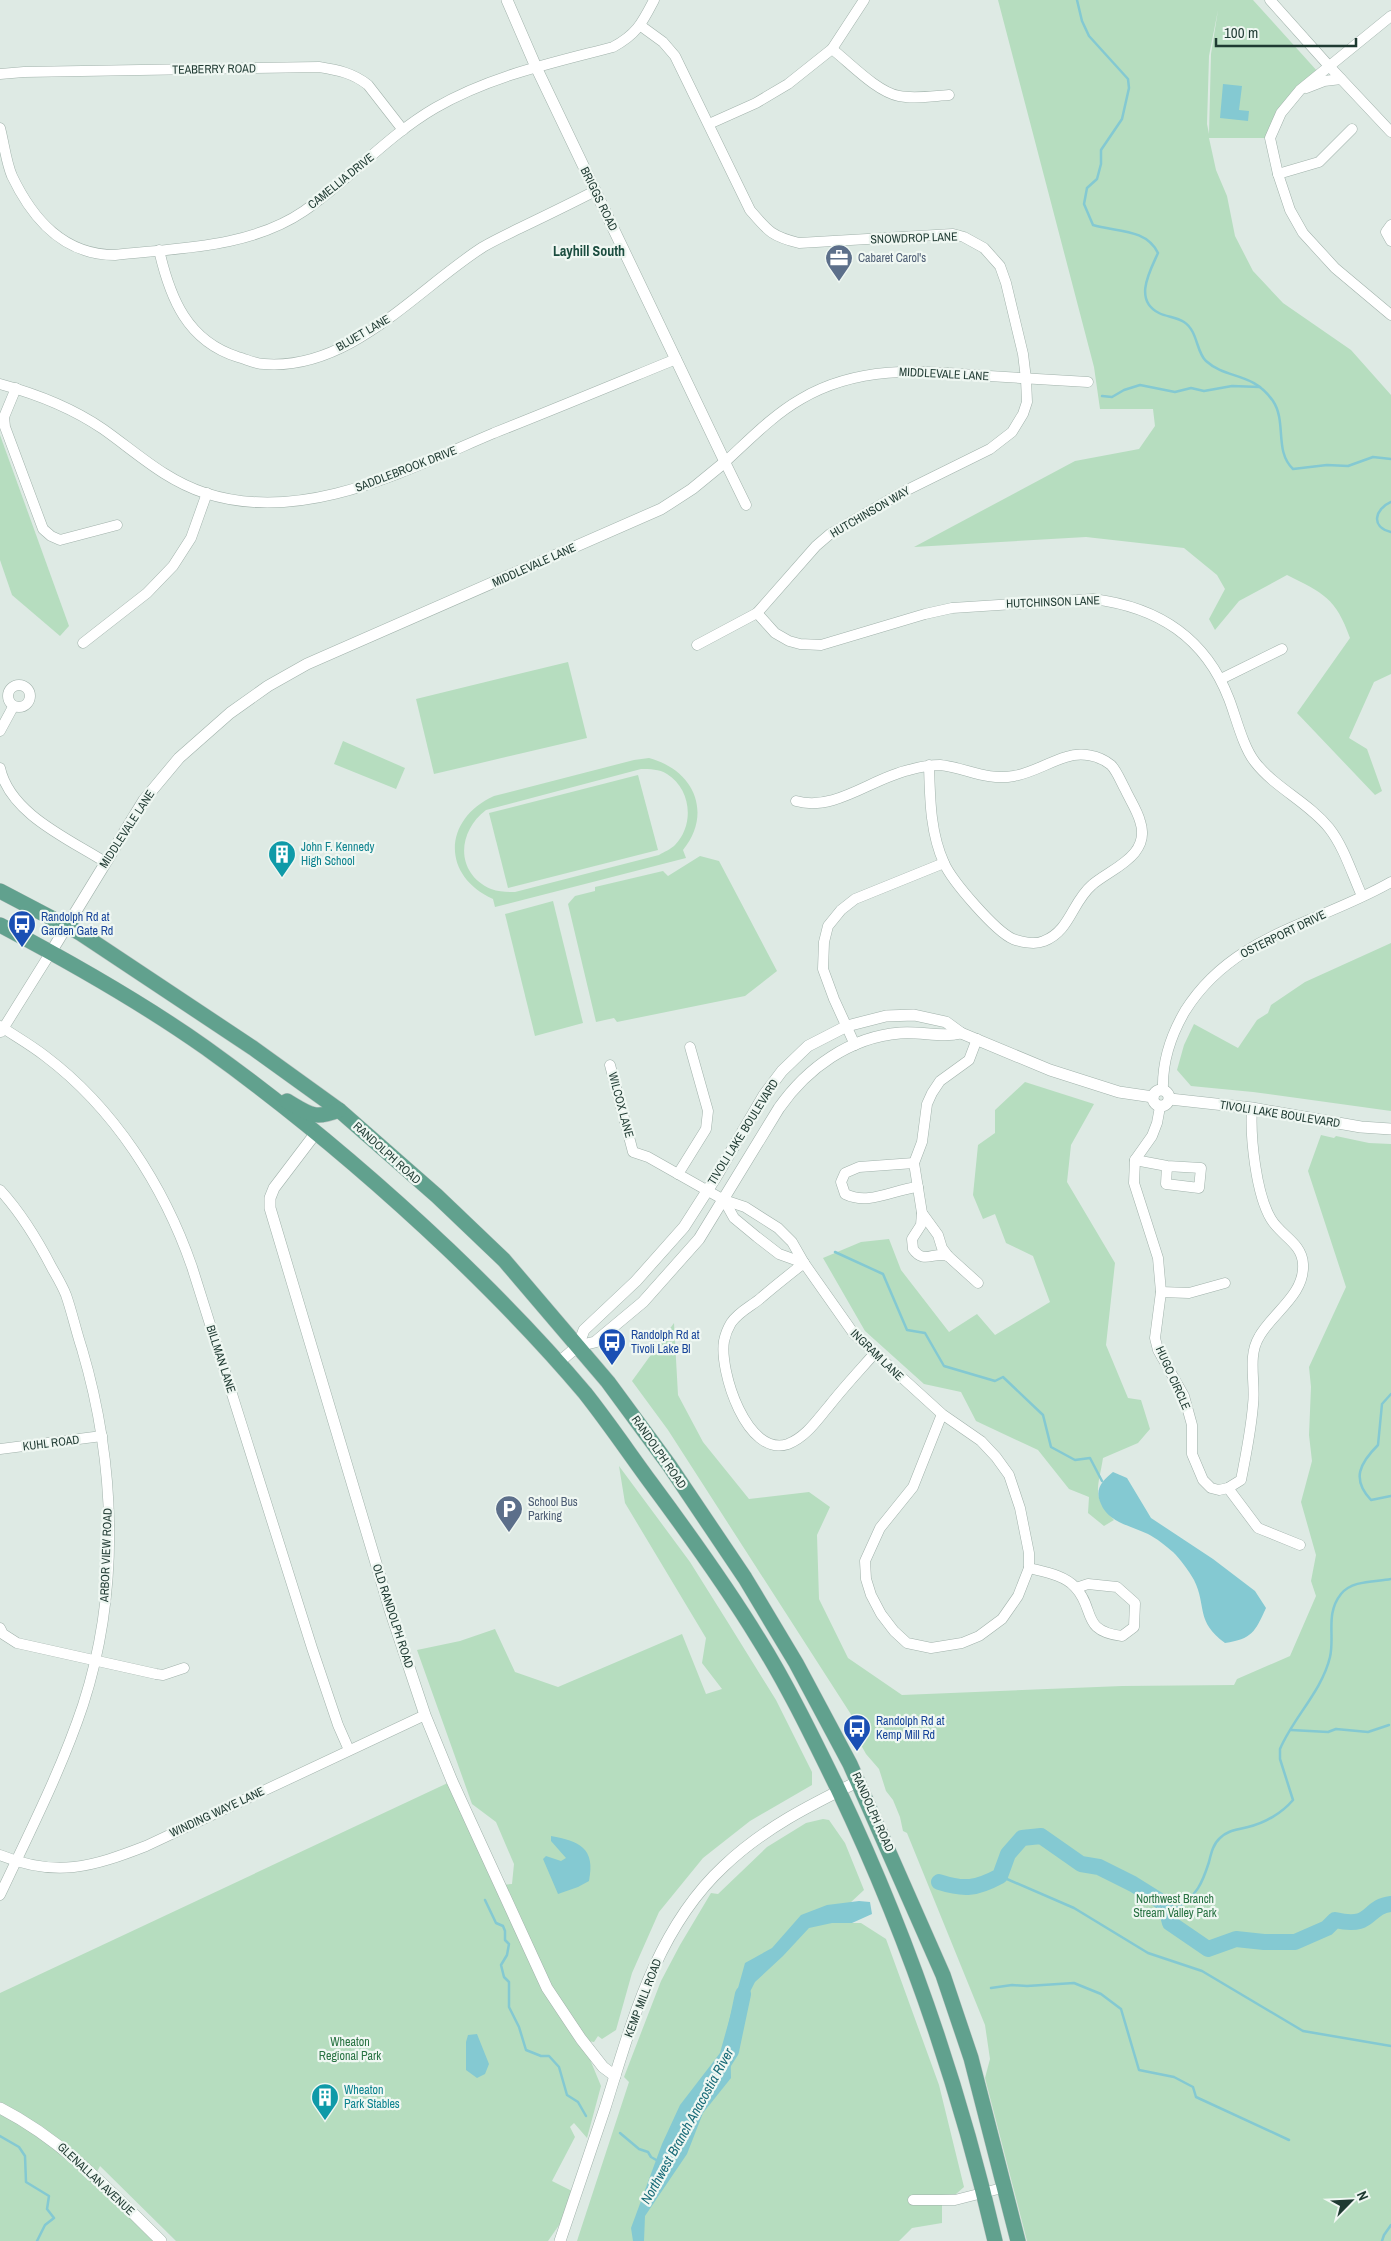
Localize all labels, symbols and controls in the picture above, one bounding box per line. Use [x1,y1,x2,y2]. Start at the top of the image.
scale bar [1216,15,1356,47]
text: 100 m [1224,22,1258,43]
street label: TEABERRY ROAD [172,60,256,78]
street label: CAMELLIA DRIVE [305,149,377,213]
street label: BRIGGS ROAD [577,164,621,234]
street label: SNOWDROP LANE [870,228,958,248]
district label: Layhill South [553,242,625,260]
office icon: Cabaret Carol's [824,243,854,282]
place label: Cabaret Carol's [858,250,926,266]
street label: BLUET LANE [333,311,393,355]
street label: MIDDLEVALE LANE [899,364,989,384]
street label: SADDLEBROOK DRIVE [353,442,459,496]
street label: HUTCHINSON WAY [827,482,913,541]
street label: MIDDLEVALE LANE [490,539,578,591]
street label: HUTCHINSON LANE [1006,592,1100,612]
street label: MIDDLEVALE LANE [96,787,158,871]
building icon: John F. Kennedy High School [267,839,297,878]
place label: John F. Kennedy High School [301,839,374,869]
street label: OSTERPORT DRIVE [1237,906,1329,962]
bus stop icon: Randolph Rd at Garden Gate Rd [7,909,37,948]
place label: Randolph Rd at Garden Gate Rd [41,909,113,939]
street label: WILCOX LANE [605,1070,637,1140]
street label: TIVOLI LAKE BOULEVARD [704,1076,782,1188]
street label: TIVOLI LAKE BOULEVARD [1219,1097,1341,1131]
street label: RANDOLPH ROAD [350,1118,424,1188]
street label: BILLMAN LANE [202,1323,240,1395]
street label: INGRAM LANE [847,1326,907,1384]
bus stop icon: Randolph Rd at Tivoli Lake Bl [597,1327,627,1366]
place label: Randolph Rd at Tivoli Lake Bl [631,1327,700,1357]
street label: HUGO CIRCLE [1152,1344,1194,1412]
street label: RANDOLPH ROAD [628,1412,690,1492]
street label: KUHL ROAD [22,1432,80,1454]
parking icon: School Bus Parking [494,1494,524,1533]
place label: School Bus Parking [528,1494,578,1524]
street label: ARBOR VIEW ROAD [96,1508,116,1603]
street label: OLD RANDOLPH ROAD [369,1562,417,1670]
bus stop icon: Randolph Rd at Kemp Mill Rd [842,1713,872,1752]
place label: Randolph Rd at Kemp Mill Rd [876,1713,945,1743]
street label: RANDOLPH ROAD [848,1770,898,1854]
street label: WINDING WAYE LANE [167,1783,267,1841]
park label: Northwest Branch Stream Valley Park [1133,1891,1217,1921]
street label: KEMP MILL ROAD [621,1956,665,2040]
park label: Wheaton Regional Park [319,2034,381,2064]
water label: Northwest Branch Anacostia River [637,2044,738,2207]
building icon: Wheaton Park Stables [310,2082,340,2121]
place label: Wheaton Park Stables [344,2082,400,2112]
street label: GLENALLAN AVENUE [54,2139,138,2219]
north arrow [1326,2176,1376,2226]
text: N [1353,2188,1373,2203]

